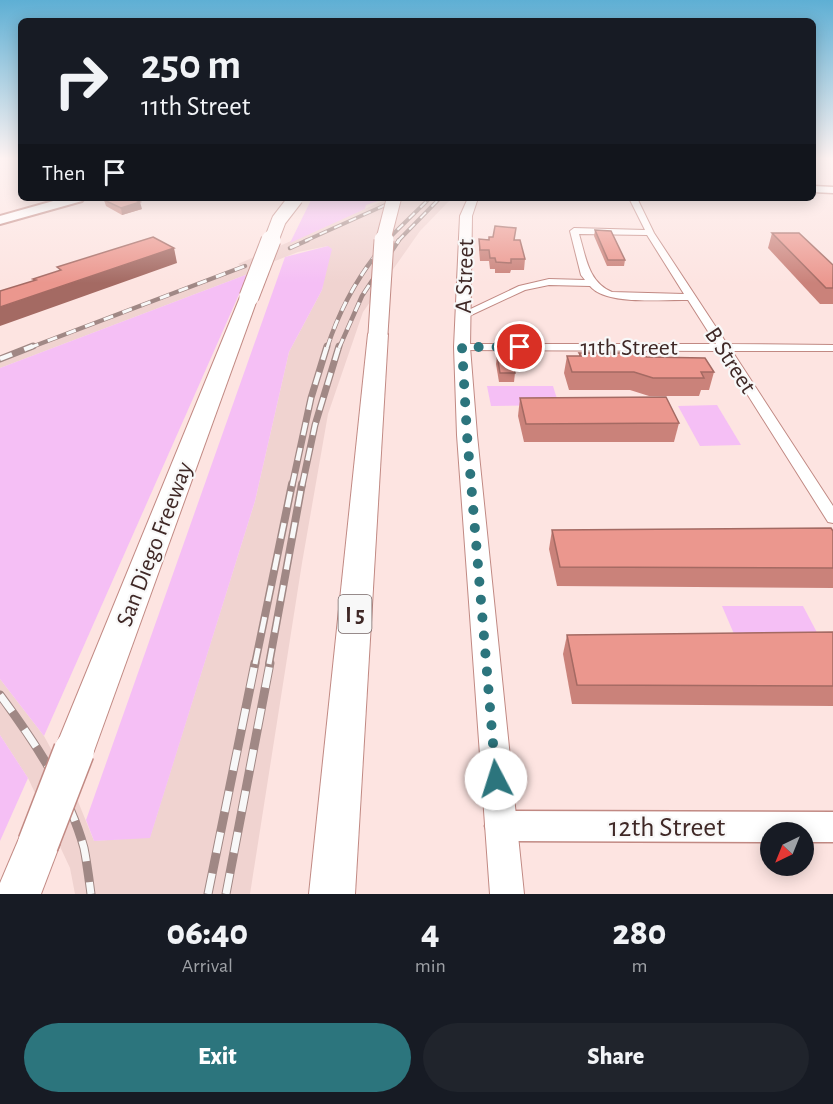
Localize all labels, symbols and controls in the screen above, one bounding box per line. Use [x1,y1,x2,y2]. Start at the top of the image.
icon: right [42,42,120,120]
text: 250 m [141,44,241,86]
text: 11th Street [141,93,250,120]
icon: arrive [98,156,131,189]
text: Then [42,162,86,184]
street label: A Street [452,238,478,314]
pin [494,321,545,372]
street label: B Street [700,323,760,398]
icon: arrive [503,330,536,363]
street label: 11th Street [580,336,678,360]
street label: San Diego Freeway [113,459,197,630]
road number: I 5 [338,595,372,633]
position arrow [464,747,528,811]
street label: 12th Street [609,814,725,842]
north arrow [760,822,814,876]
map controls [760,822,814,876]
text: 06:40 [167,915,248,951]
text: 4 [421,915,440,951]
text: 280 [612,915,666,951]
text: Arrival [182,956,233,976]
text: min [415,956,446,976]
text: m [631,956,647,976]
button: Exit [24,1023,411,1092]
button: Share [423,1023,809,1092]

